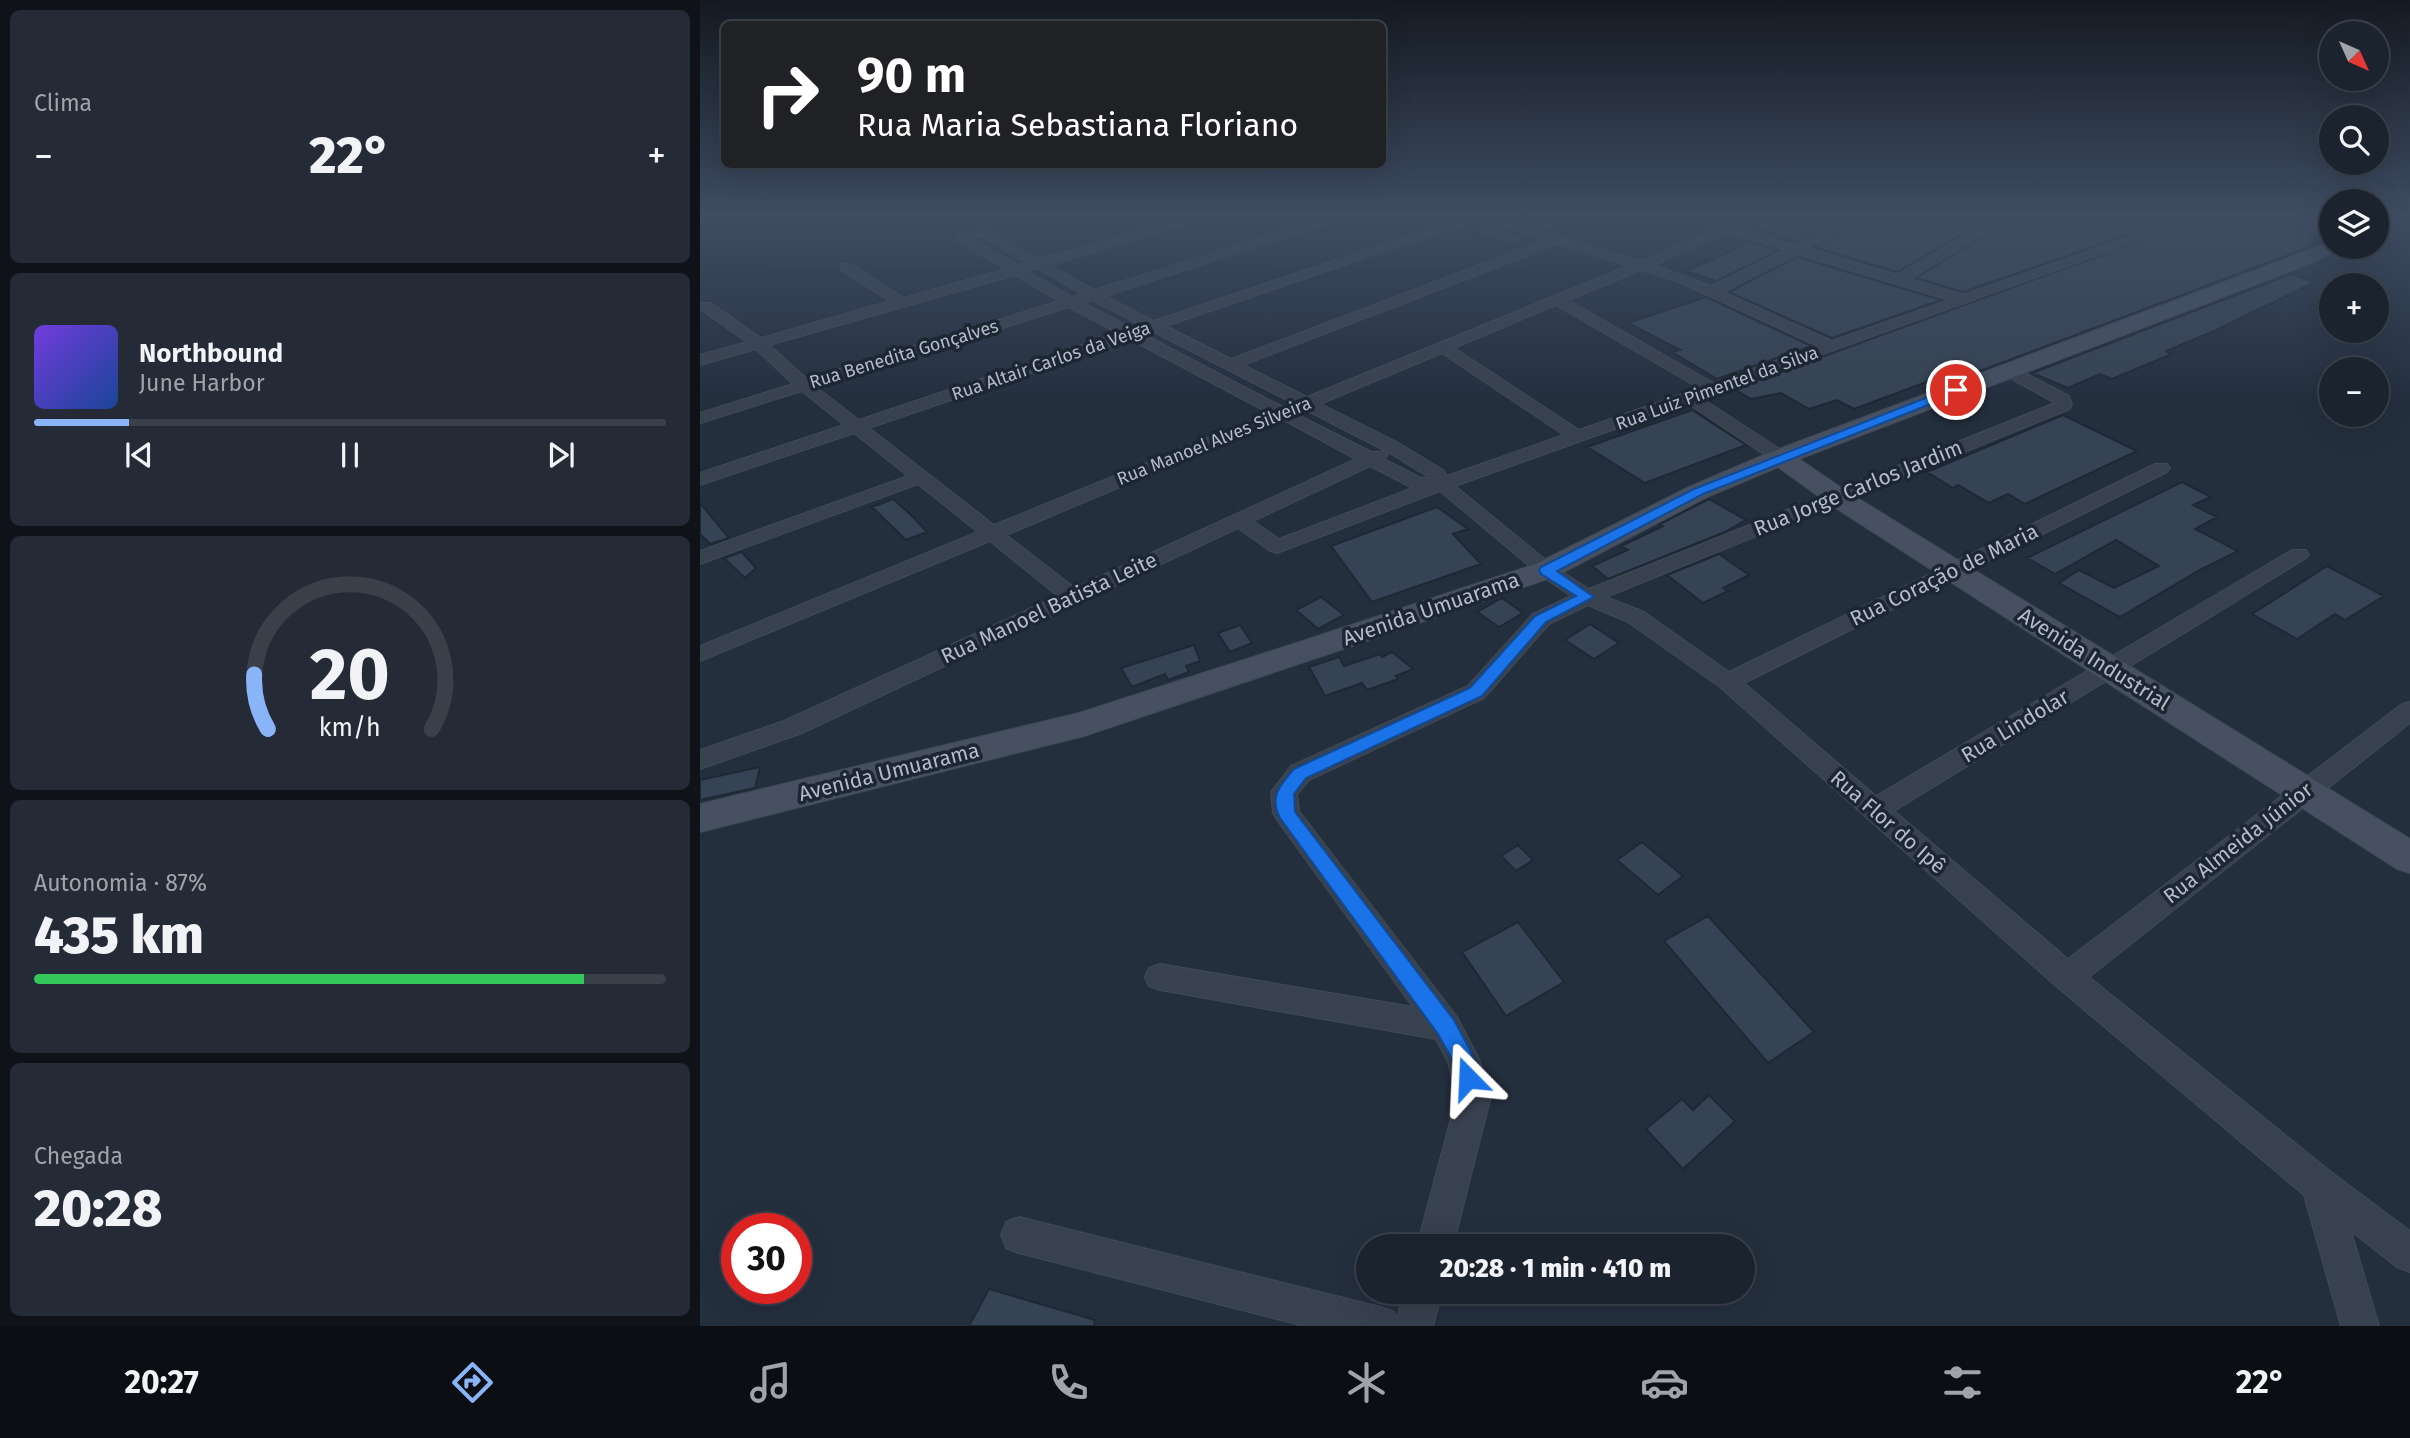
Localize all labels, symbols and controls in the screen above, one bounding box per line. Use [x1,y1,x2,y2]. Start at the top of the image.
north arrow [2319,21,2389,91]
map controls [2319,21,2389,427]
text: 90 m [857,46,966,105]
icon: right [742,49,833,140]
text: Clima [34,89,92,117]
button: search [2319,105,2389,175]
text: Rua Maria Sebastiana Floriano [857,106,1298,144]
text: 22° [309,124,391,187]
text: − [34,133,53,179]
text: + [647,133,666,179]
button: layers [2319,189,2389,259]
button: + [2319,273,2389,343]
street label: Rua Benedita Gonçalves [807,315,1001,393]
street label: Rua Altair Carlos da Veiga [949,317,1153,405]
text: Northbound [139,338,283,369]
street label: Rua Luiz Pimentel da Silva [1613,341,1821,435]
button: − [2319,357,2389,427]
pin [1926,360,1986,420]
text: June Harbor [139,369,265,397]
icon: arrive [1937,371,1975,409]
street label: Rua Manoel Alves Silveira [1114,392,1314,490]
street label: Rua Jorge Carlos Jardim [1750,434,1966,542]
icon: previous [120,436,158,474]
icon: pause [331,436,369,474]
icon: next [542,436,580,474]
street label: Rua Coração de Maria [1846,518,2042,632]
street label: Rua Manoel Batista Leite [937,546,1161,670]
street label: Avenida Umuarama [1339,567,1523,651]
street label: Avenida Industrial [2014,602,2174,716]
text: 20 [310,631,390,718]
street label: Rua Lindolar [1956,684,2074,768]
text: km/h [319,713,381,743]
street label: Avenida Umuarama [796,737,982,807]
street label: Rua Flor do Ipê [1825,765,1951,879]
street label: Rua Almeida Júnior [2158,777,2318,909]
text: Autonomia · 87% [34,869,207,897]
text: 435 km [34,904,204,967]
position arrow [1431,1041,1505,1115]
text: Chegada [34,1142,123,1170]
text: 20:28 [34,1177,162,1240]
speed limit sign: 30 [721,1213,812,1304]
text: 20:28 · 1 min · 410 m [1440,1253,1671,1284]
icon: directions [448,1358,497,1407]
icon: music [746,1358,795,1407]
icon: phone [1044,1358,1093,1407]
icon: climate [1342,1358,1391,1407]
icon: car [1640,1358,1689,1407]
icon: filters [1938,1358,1987,1407]
text: 20:27 [125,1363,199,1401]
text: 22° [2236,1363,2285,1401]

